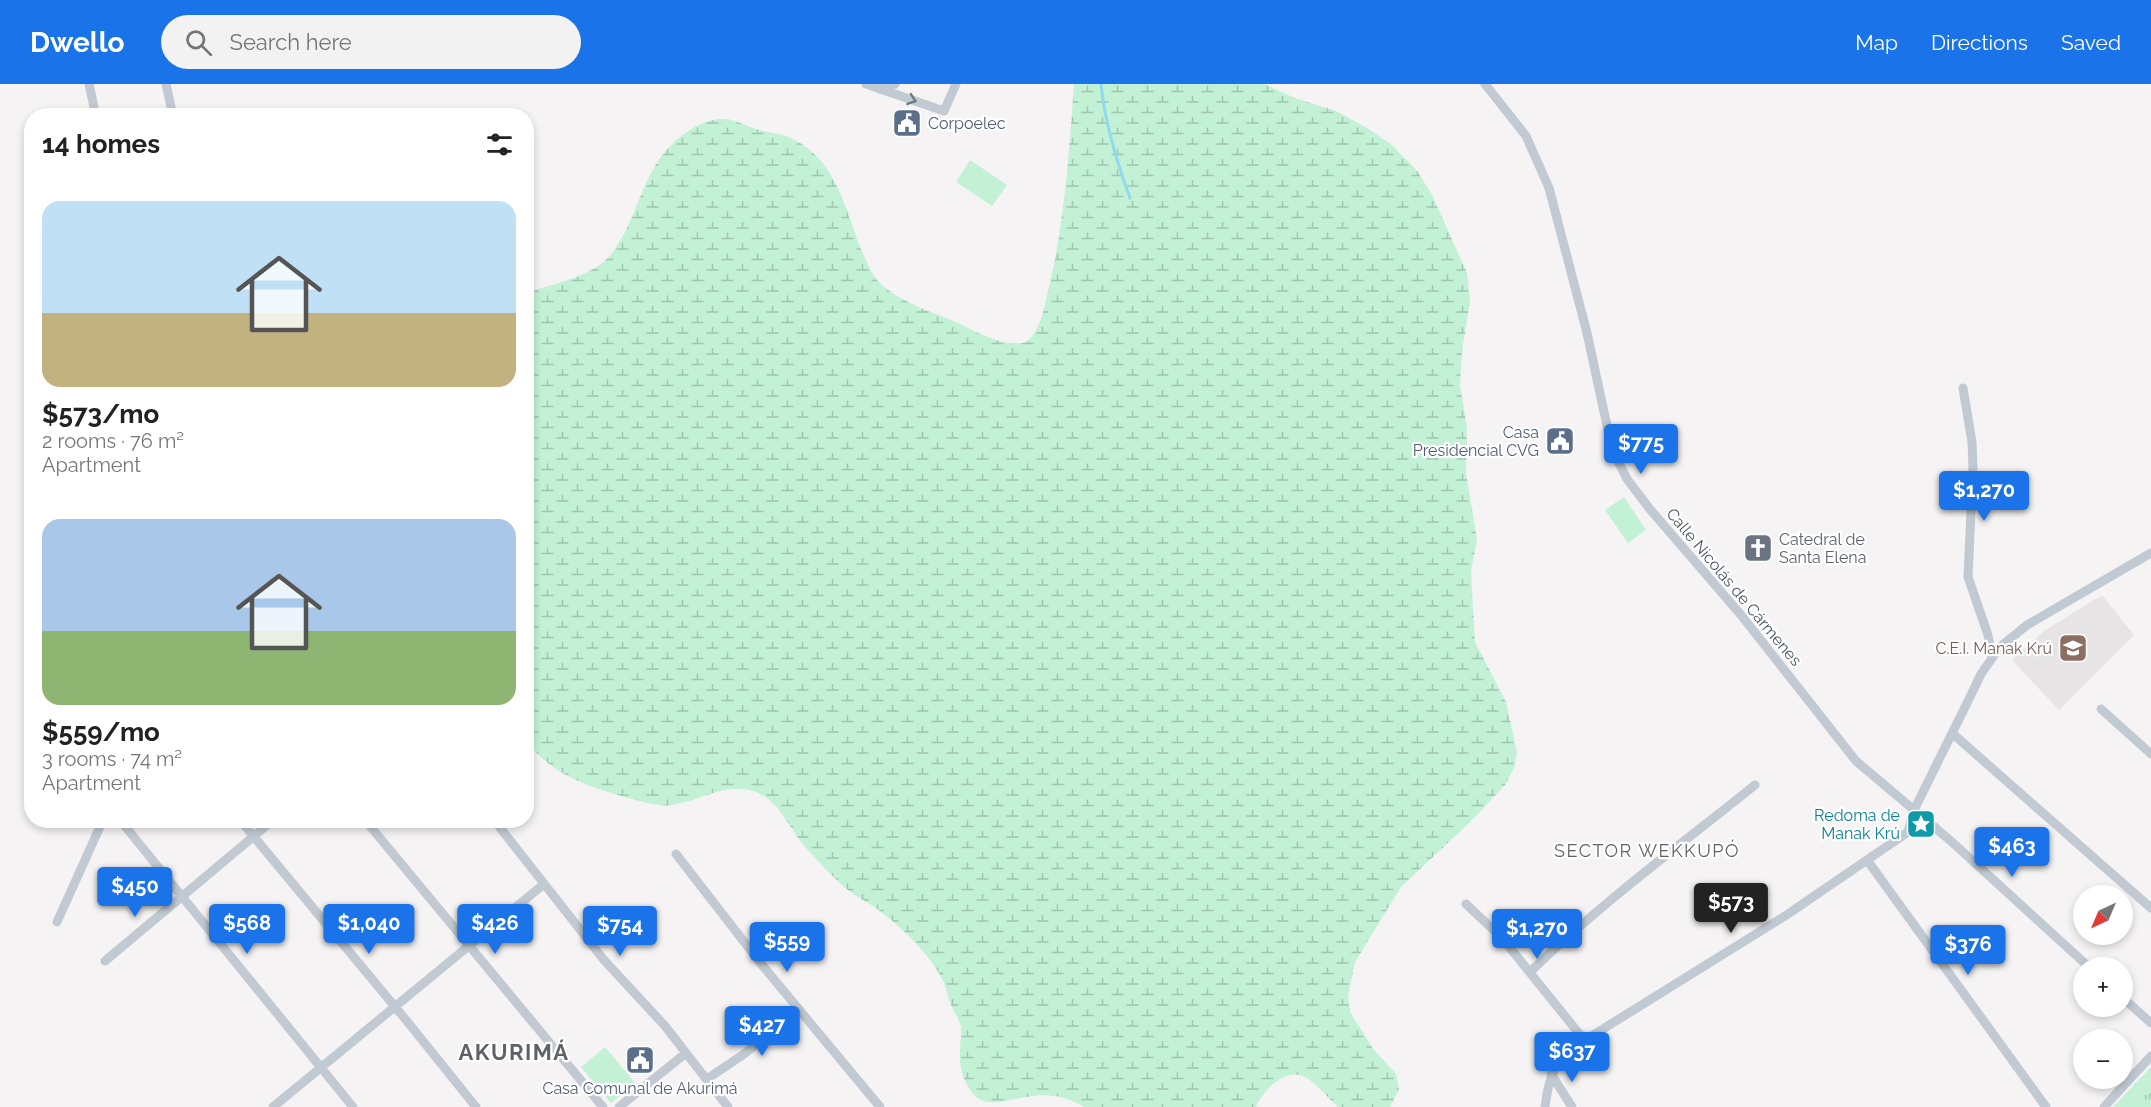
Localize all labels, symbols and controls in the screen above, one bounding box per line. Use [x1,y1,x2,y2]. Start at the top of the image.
search box [161,15,581,69]
text: Dwello [30,26,125,59]
icon: search [182,26,215,59]
text: Search here [230,29,352,55]
text: Map [1855,30,1898,55]
text: Directions [1931,30,2028,55]
text: Saved [2061,30,2121,55]
one-way arrow [906,93,917,106]
public building icon: Corpoelec [891,107,923,139]
place label: Corpoelec [928,114,1006,133]
icon: filters [483,128,516,161]
text: 14 homes [42,129,160,159]
icon: home [225,240,333,348]
text: $573/mo [42,399,159,429]
place label: Casa Presidencial CVG [1413,423,1539,460]
pin: $775 [1605,424,1677,475]
public building icon: Casa Presidencial CVG [1544,425,1576,457]
text: 2 rooms · 76 m² [42,429,184,453]
text: $775 [1618,431,1664,455]
text: Apartment [42,453,141,477]
pin: $1,270 [1935,471,2033,522]
text: $1,270 [1953,478,2015,502]
street label: Calle Nicolás de Cármenes [1662,504,1806,670]
place label: Catedral de Santa Elena [1779,530,1866,567]
church icon: Catedral de Santa Elena [1742,532,1774,564]
icon: home [225,558,333,666]
school or university icon: C.E.I. Manak Krú [2057,632,2089,664]
place label: C.E.I. Manak Krú [1935,639,2052,658]
text: $559/mo [42,717,160,747]
text: 3 rooms · 74 m² [42,747,182,771]
text: Apartment [42,771,141,795]
place label: Redoma de Manak Krú [1814,806,1900,843]
place icon: Redoma de Manak Krú [1905,808,1937,840]
pin: $463 [1976,827,2048,878]
text: $463 [1988,834,2036,858]
district label: SECTOR WEKKUPÓ [1554,839,1740,861]
pin: $450 [99,867,171,918]
text: $450 [111,874,159,898]
pin: $573 [1695,883,1767,934]
north arrow [2073,885,2133,945]
map controls [2073,885,2133,1089]
text: $573 [1708,890,1754,914]
pin: $568 [211,904,283,955]
pin: $1,040 [320,904,418,955]
pin: $426 [459,904,531,955]
pin: $754 [584,906,656,957]
pin: $1,270 [1488,909,1586,960]
text: $568 [223,911,271,935]
text: $1,040 [337,911,401,935]
text: $426 [471,911,519,935]
text: $754 [597,913,643,937]
text: $1,270 [1506,916,1568,940]
pin: $559 [751,922,823,973]
pin: $376 [1932,925,2004,976]
text: $559 [764,929,810,953]
text: $376 [1944,932,1992,956]
button: + [2073,957,2133,1017]
pin: $427 [726,1006,798,1057]
text: $427 [739,1013,785,1037]
button: − [2073,1029,2133,1089]
pin: $637 [1536,1032,1608,1083]
district label: AKURIMÁ [458,1039,570,1065]
text: $637 [1548,1039,1596,1063]
public building icon: Casa Comunal de Akurimá [624,1044,656,1076]
place label: Casa Comunal de Akurimá [542,1079,738,1098]

